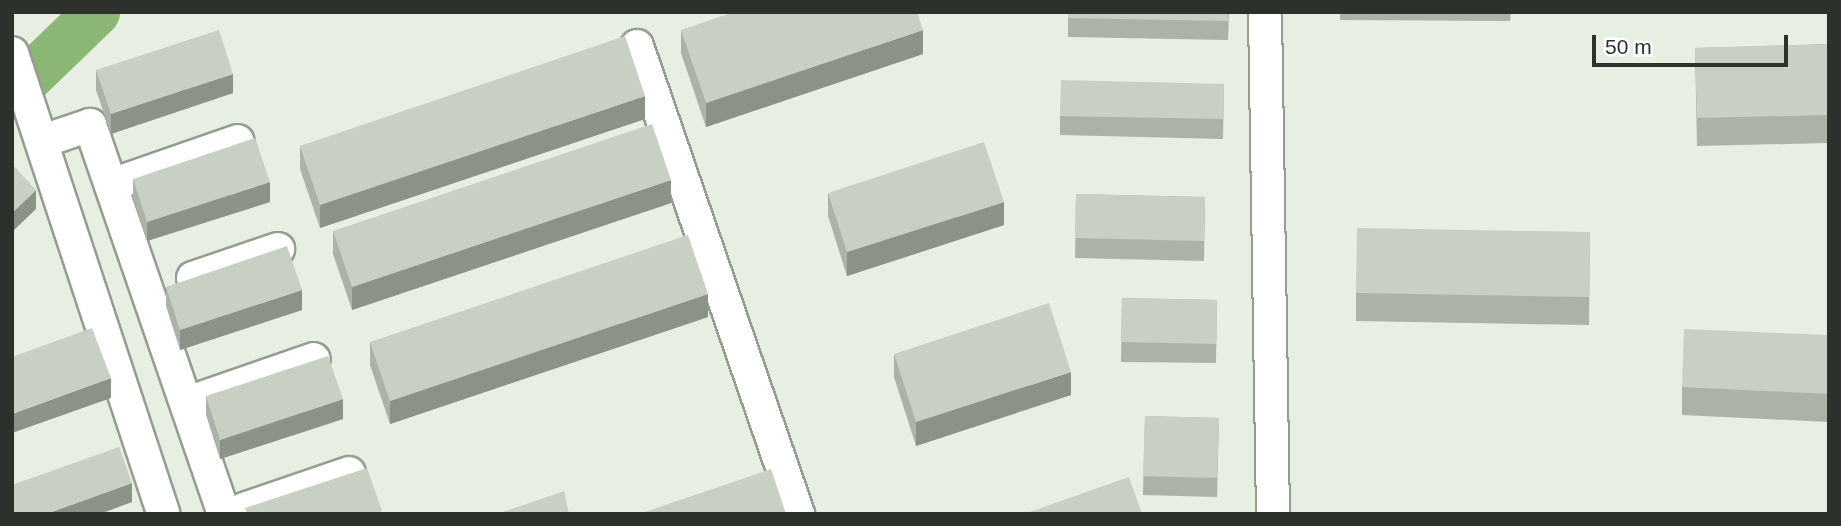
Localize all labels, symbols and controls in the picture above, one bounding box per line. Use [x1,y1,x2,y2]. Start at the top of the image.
scale bar [1596,21,1792,65]
text: 50 m [1605,35,1652,58]

